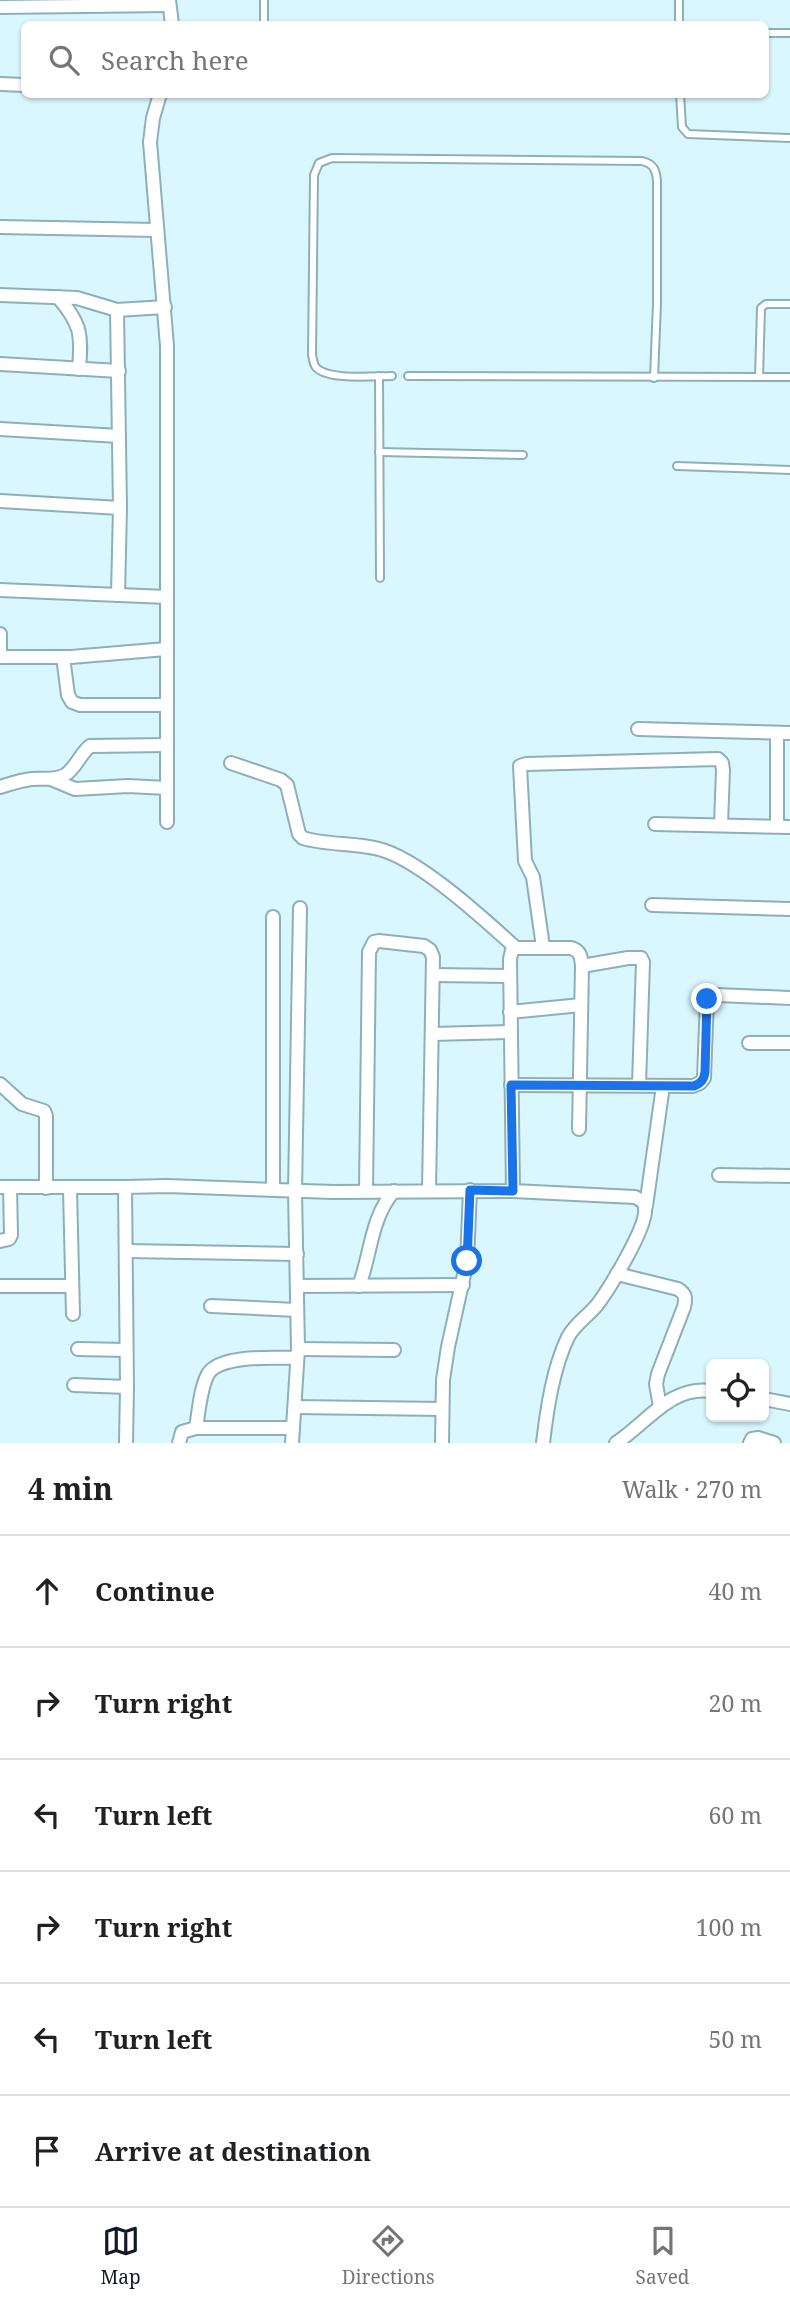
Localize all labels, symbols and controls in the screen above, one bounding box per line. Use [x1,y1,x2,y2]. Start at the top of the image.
search box [21,21,769,98]
icon: search [45,41,83,79]
text: Search here [101,42,249,78]
route end [691,983,722,1014]
route start [451,1245,482,1276]
map controls [706,1359,769,1422]
button: locate [706,1359,769,1422]
text: 4 min [28,1468,113,1509]
text: Walk · 270 m [622,1473,762,1505]
icon: ahead [28,1572,66,1610]
text: Continue [95,1573,215,1609]
text: 40 m [709,1575,762,1607]
icon: right [28,1684,66,1722]
text: Turn right [95,1685,232,1721]
text: 20 m [709,1687,762,1719]
icon: left [28,1796,66,1834]
text: Turn left [95,1797,212,1833]
text: 60 m [709,1799,762,1831]
icon: right [28,1908,66,1946]
text: Turn right [95,1909,232,1945]
text: 100 m [696,1911,762,1943]
icon: left [28,2020,66,2058]
text: Turn left [95,2021,212,2057]
text: 50 m [709,2023,762,2055]
icon: arrive [28,2132,66,2170]
text: Arrive at destination [95,2133,371,2169]
tab: Map [101,2222,141,2290]
tab: Directions [342,2222,435,2290]
tab: Saved [636,2222,689,2290]

